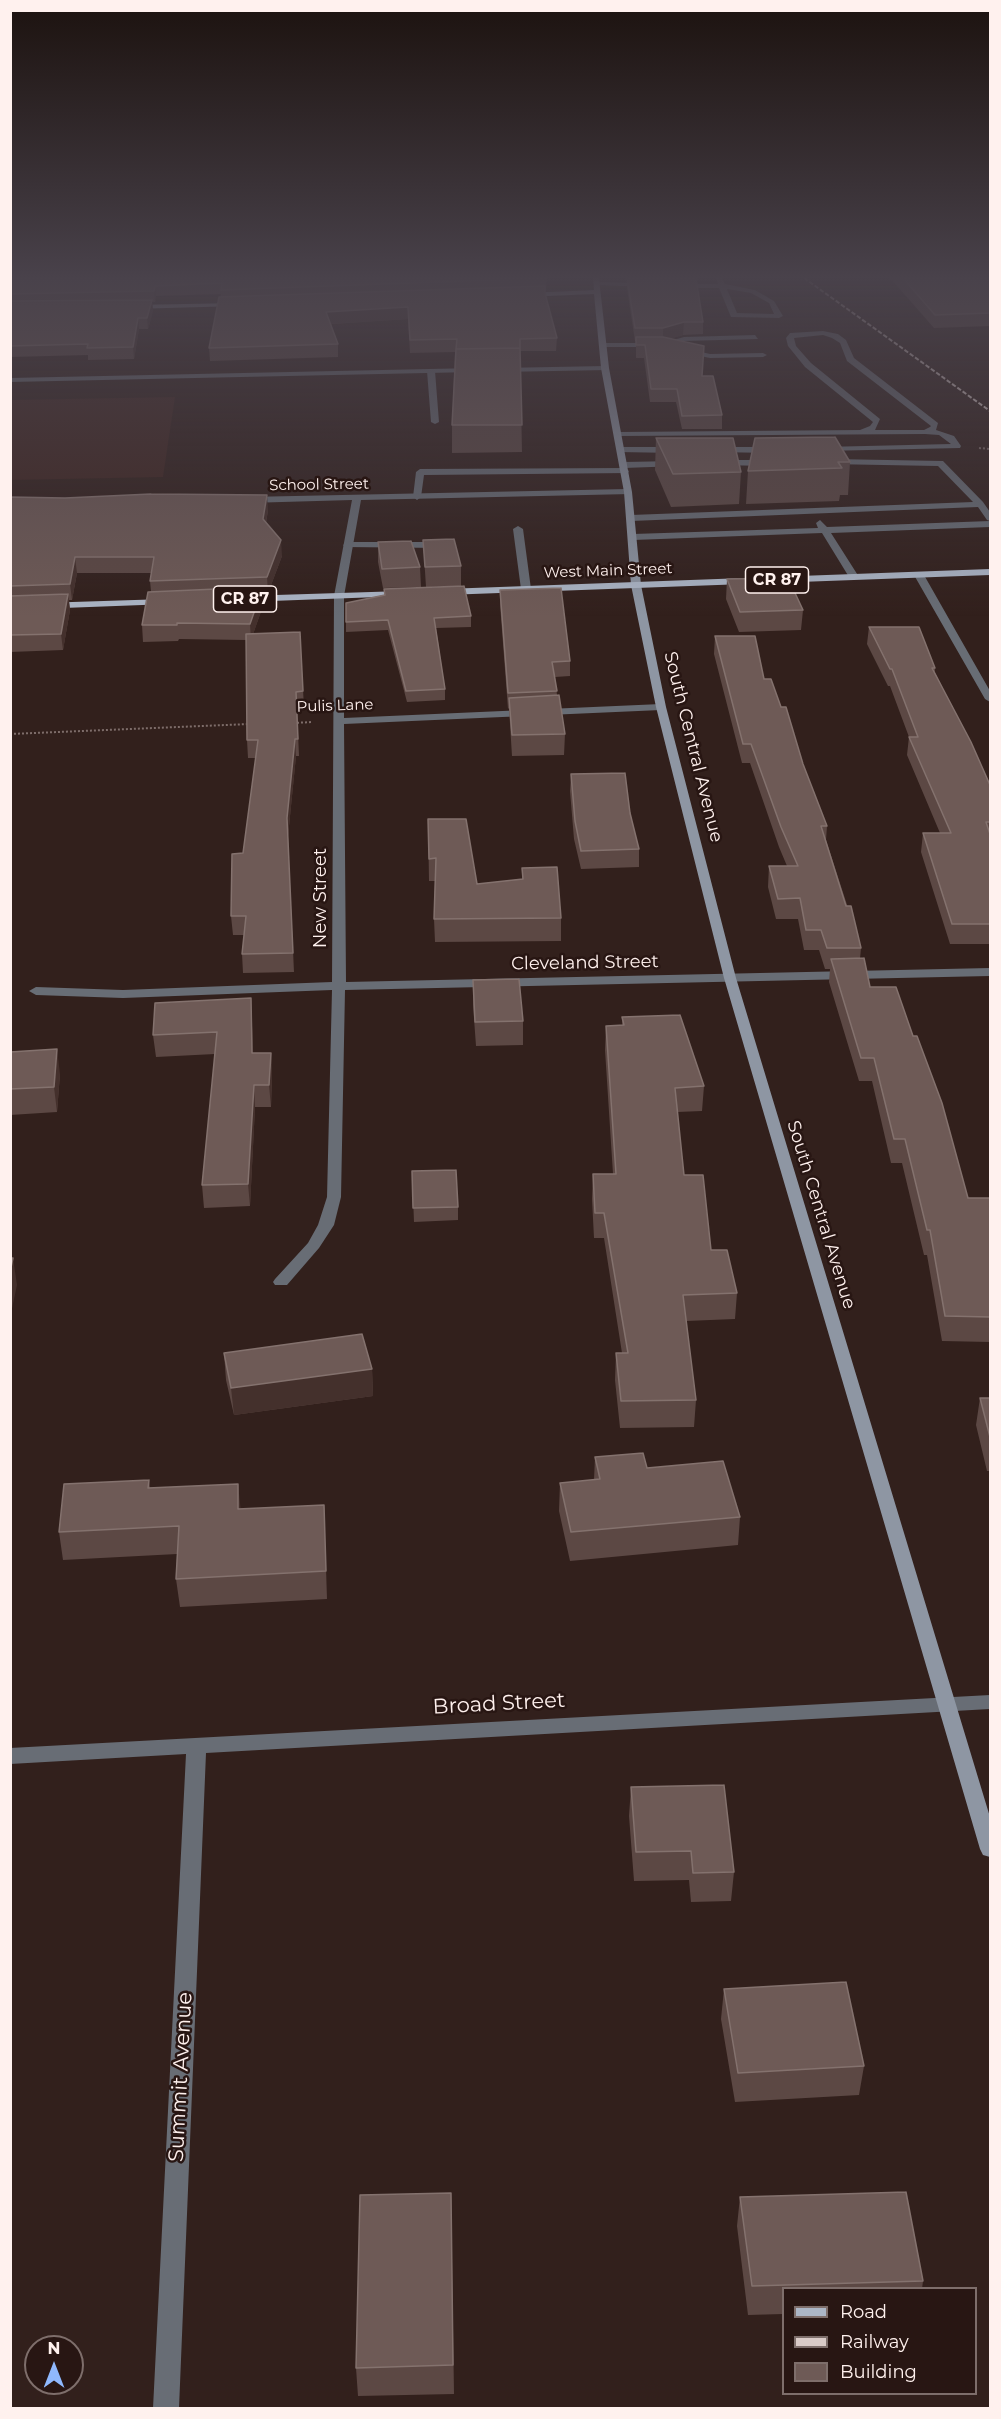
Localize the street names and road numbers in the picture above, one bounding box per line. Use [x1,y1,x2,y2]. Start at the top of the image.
street label: School Street [269,475,369,495]
street label: West Main Street [543,560,673,582]
road number: CR 87 [746,567,808,593]
road number: CR 87 [214,586,276,612]
street label: South Central Avenue [659,649,727,845]
street label: Pulis Lane [296,696,374,716]
street label: New Street [310,848,332,948]
street label: Cleveland Street [511,951,659,975]
street label: South Central Avenue [782,1118,860,1312]
street label: Broad Street [432,1688,566,1720]
street label: Summit Avenue [164,1991,198,2163]

